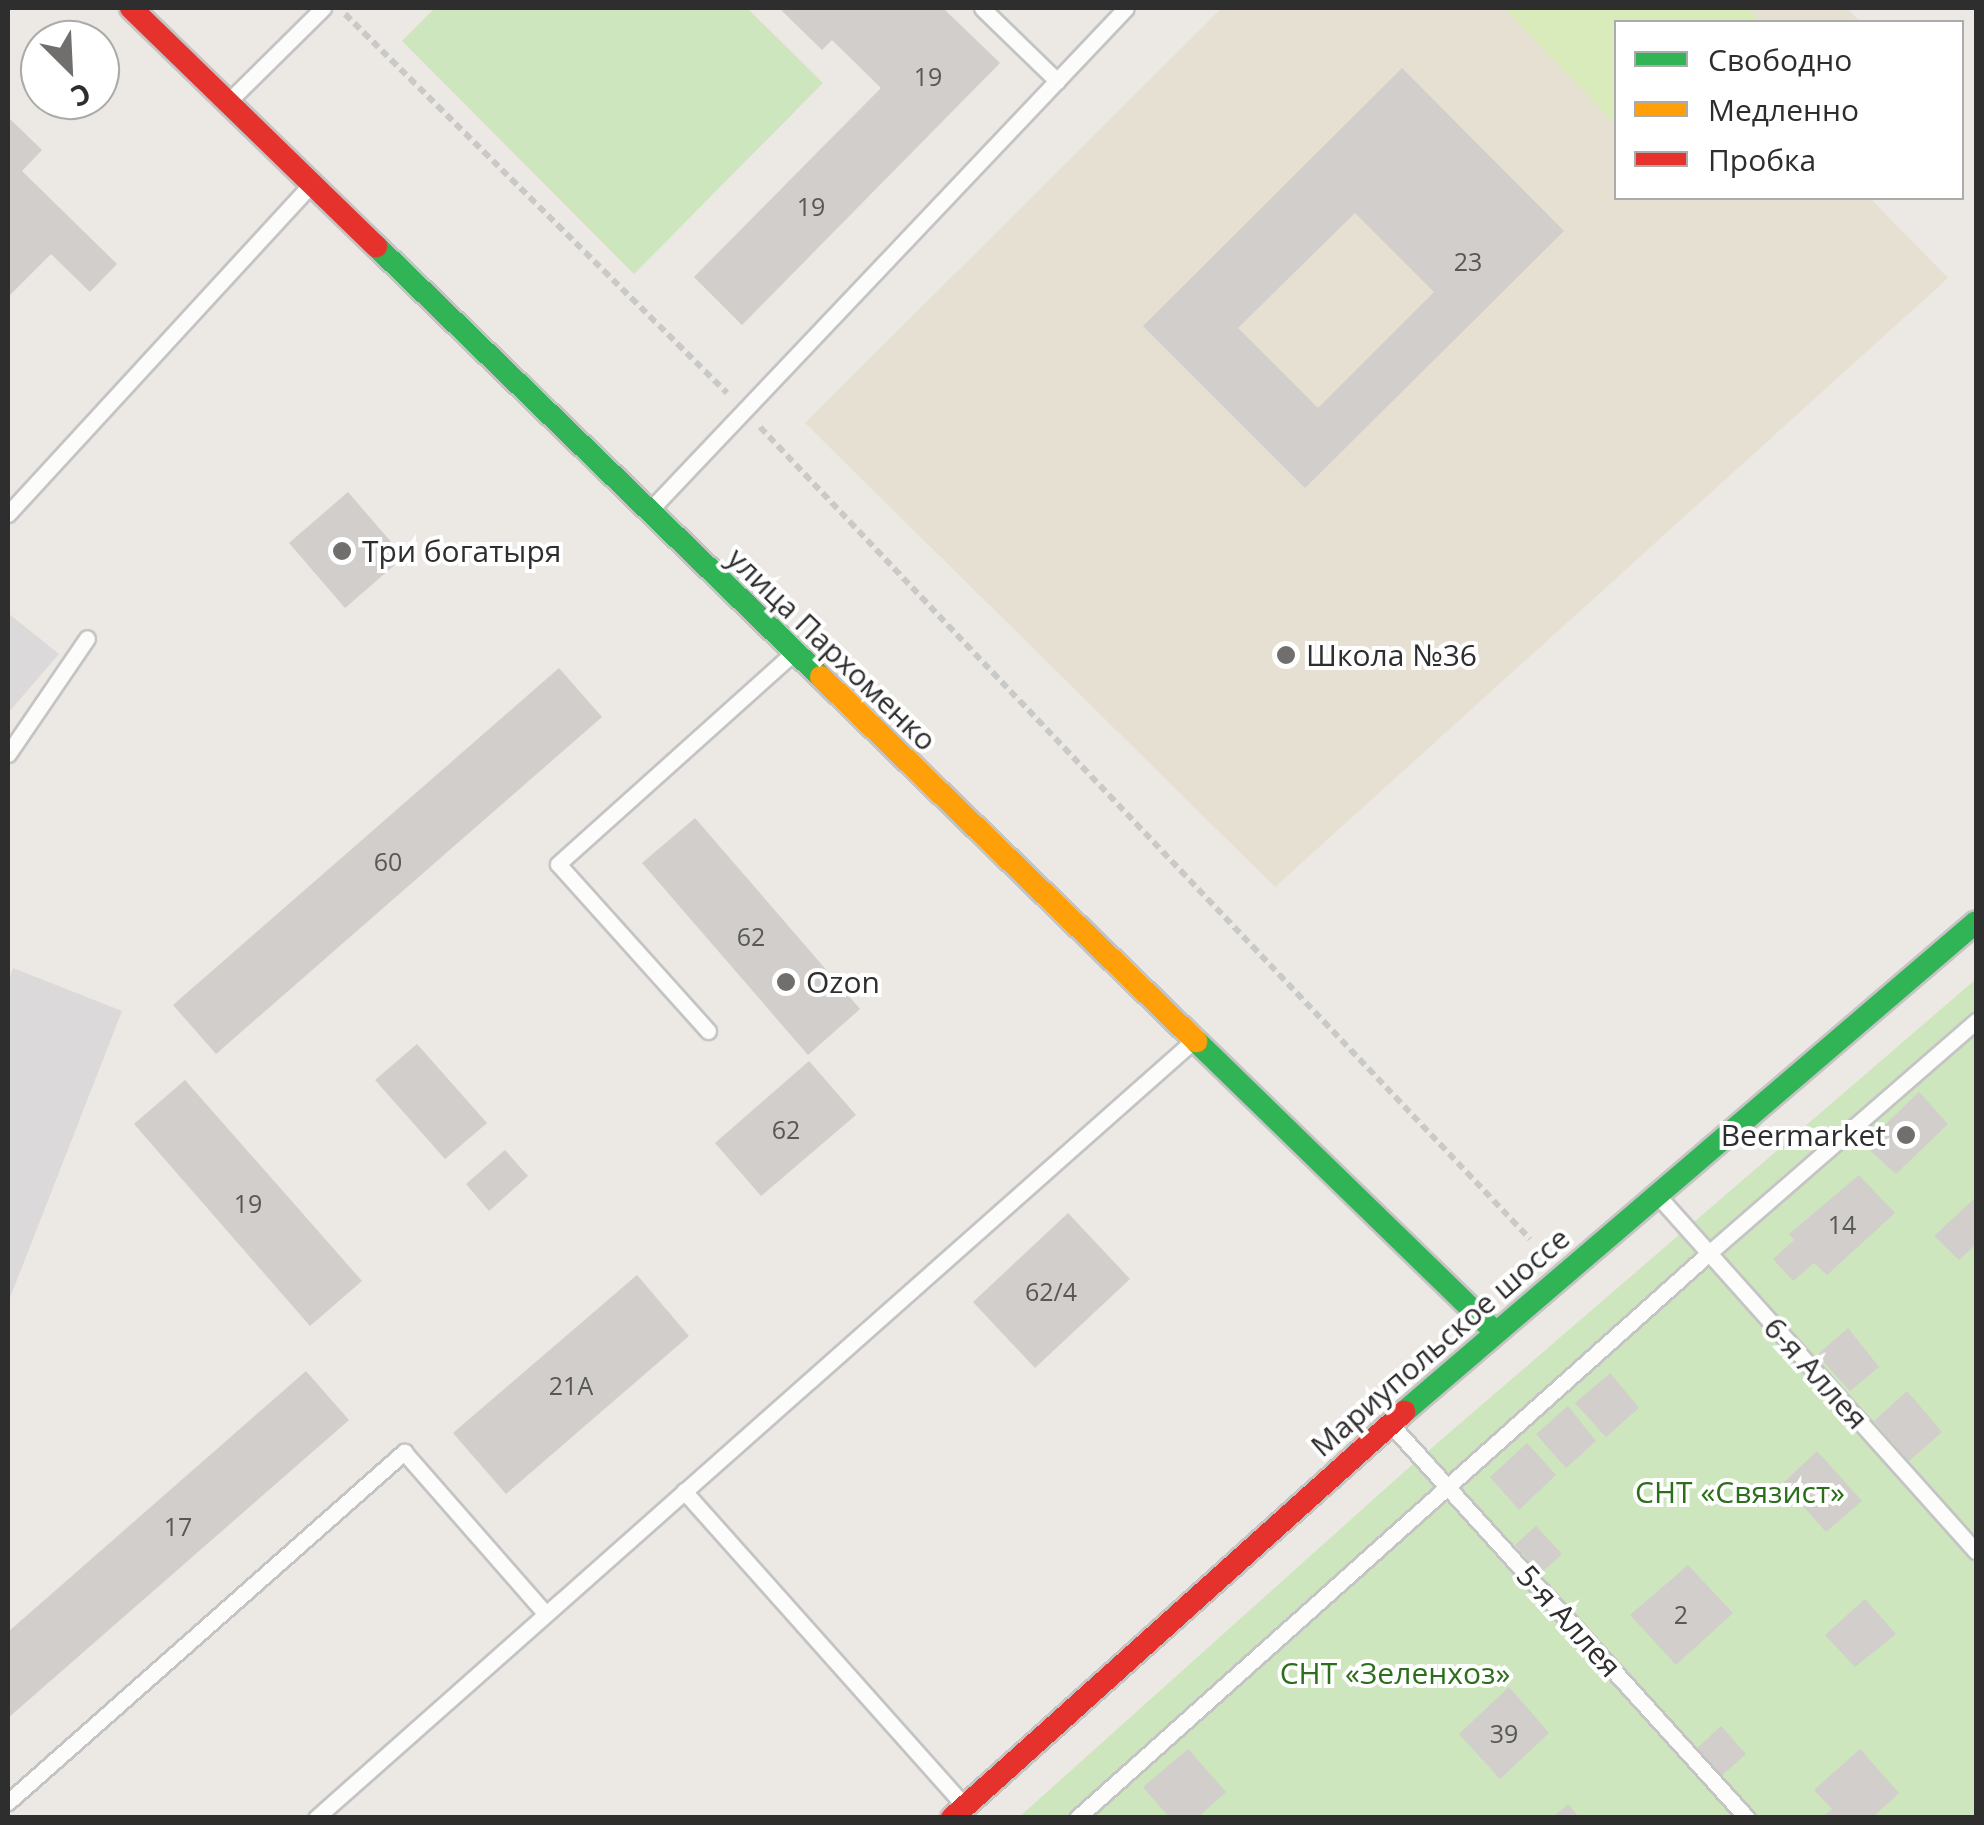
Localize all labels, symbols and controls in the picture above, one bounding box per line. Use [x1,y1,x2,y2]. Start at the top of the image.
north arrow [20,20,120,120]
legend [1614,20,1964,200]
text: Свободно [1708,39,1852,80]
house number: 19 [914,61,942,91]
text: С [66,75,97,117]
text: Медленно [1708,89,1859,130]
text: Пробка [1708,139,1816,180]
house number: 19 [797,191,825,221]
house number: 23 [1454,246,1482,276]
place label: Три богатыря [362,533,561,569]
marker: Три богатыря [331,540,353,562]
street label: улица Пархоменко [720,540,944,758]
place label: Школа №36 [1306,637,1477,673]
marker: Школа №36 [1275,644,1297,666]
house number: 60 [374,846,402,876]
house number: 62 [737,921,765,951]
place label: Ozon [806,964,880,1000]
marker: Ozon [775,971,797,993]
house number: 62 [772,1114,800,1144]
place label: Beermarket [1721,1117,1886,1153]
marker: Beermarket [1895,1124,1917,1146]
house number: 19 [234,1188,262,1218]
house number: 14 [1828,1209,1856,1239]
street label: Мариупольское шоссе [1303,1220,1577,1464]
house number: 62/4 [1025,1276,1077,1306]
street label: 6-я Аллея [1756,1310,1876,1436]
house number: 21А [549,1370,593,1400]
park label: СНТ «Связист» [1635,1474,1845,1510]
house number: 17 [164,1511,192,1541]
street label: 5-я Аллея [1509,1558,1629,1684]
house number: 2 [1674,1599,1688,1629]
park label: СНТ «Зеленхоз» [1280,1655,1510,1691]
house number: 39 [1490,1718,1518,1748]

